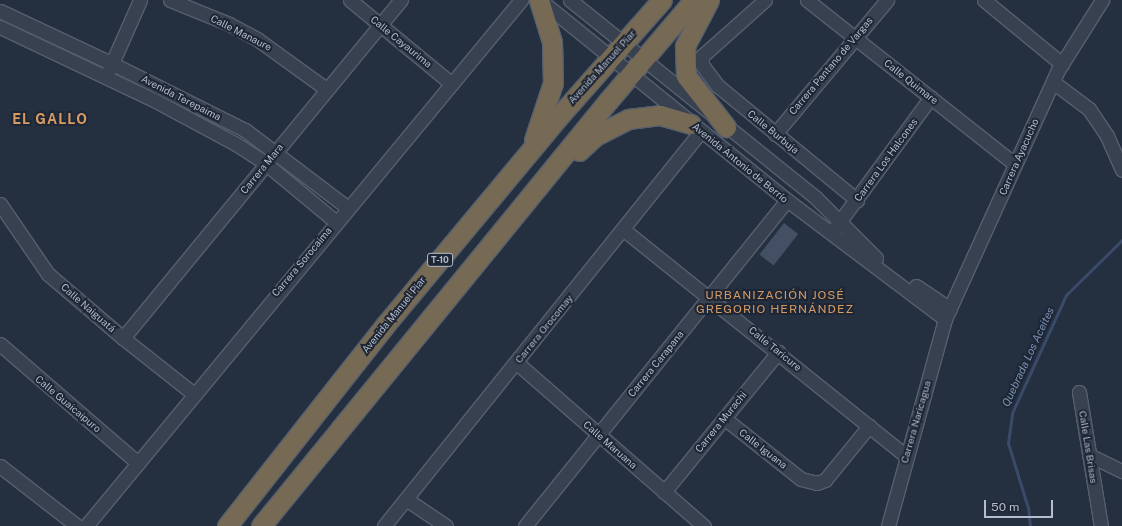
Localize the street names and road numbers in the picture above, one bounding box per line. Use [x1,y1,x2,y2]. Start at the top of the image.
street label: Calle Manaure [208,12,274,54]
street label: Calle Cayaurima [368,14,434,70]
street label: Carrera Pantano de Vargas [786,15,876,117]
street label: Avenida Manuel Piar [566,28,638,106]
street label: Calle Quimare [881,57,941,107]
street label: Avenida Terepaima [139,73,223,123]
street label: Calle Burbuja [745,108,801,156]
street label: Carrera Los Halcones [852,116,920,204]
street label: Carrera Ayacucho [997,117,1041,197]
street label: Avenida Antonio de Berrío [690,121,790,205]
street label: Carrera Mara [238,142,286,196]
street label: Carrera Sorocaima [269,225,335,299]
road number: T-10 [427,253,453,267]
street label: Avenida Manuel Piar [360,274,428,356]
street label: Calle Naiguatá [58,281,118,335]
street label: Carrera Orocomay [513,292,575,366]
street label: Calle Taricure [746,324,804,374]
street label: Carrera Carapana [626,328,686,400]
street label: Calle Guaicaipuro [33,373,103,435]
street label: Carrera Naricagua [898,379,934,465]
street label: Carrera Murachi [693,389,749,455]
street label: Calle Las Brisas [1076,410,1100,484]
street label: Calle Maruana [581,419,639,471]
street label: Calle Iguana [737,427,789,471]

